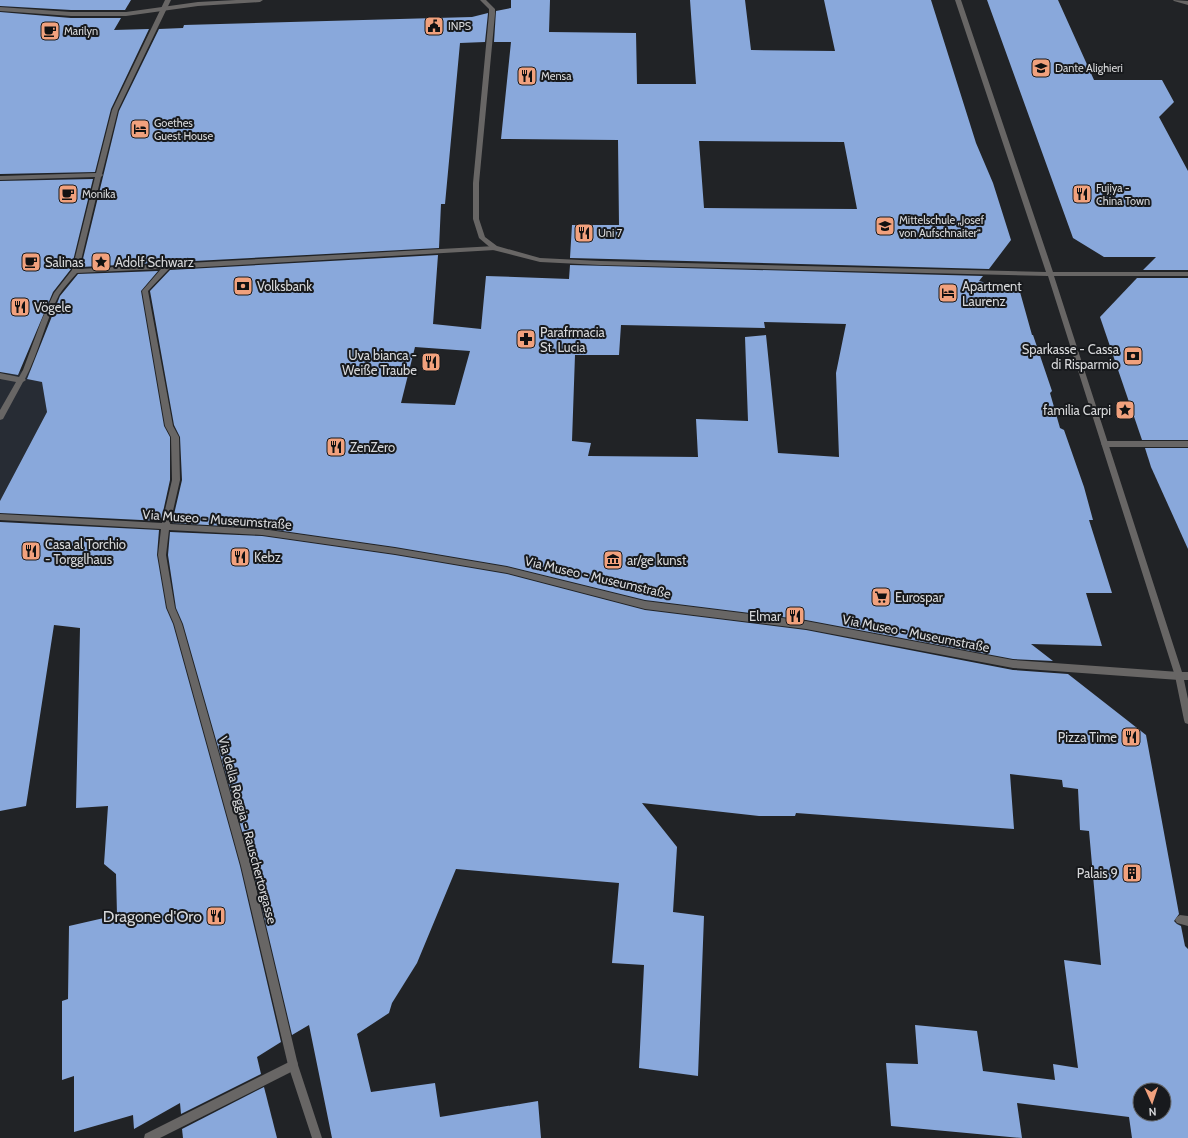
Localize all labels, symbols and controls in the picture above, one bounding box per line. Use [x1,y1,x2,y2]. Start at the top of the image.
public building icon: INPS [423,15,445,37]
place label: INPS [448,19,472,33]
cafe icon: Marilyn [39,20,61,42]
place label: Marilyn [64,24,98,38]
school or university icon: Dante Alighieri [1030,57,1052,79]
place label: Dante Alighieri [1055,61,1123,75]
restaurant icon: Mensa [516,65,538,87]
place label: Mensa [541,69,572,83]
place label: Goethes Guest House [154,116,213,143]
hotel icon: Goethes Guest House [129,118,151,140]
place label: Fujiya - China Town [1096,181,1150,208]
cafe icon: Monika [57,183,79,205]
restaurant icon: Fujiya - China Town [1071,183,1093,205]
place label: Monika [82,187,116,201]
place label: Mittelschule „Josef von Aufschnaiter“ [899,213,984,240]
school or university icon: Mittelschule „Josef von Aufschnaiter“ [874,215,896,237]
restaurant icon: Uni 7 [573,222,595,244]
place label: Uni 7 [598,226,623,240]
cafe icon: Salinas [20,251,42,273]
place icon: Adolf Schwarz [90,251,112,273]
place label: Salinas [45,254,84,270]
place label: Adolf Schwarz [115,254,194,270]
bank icon: Volksbank [232,275,254,297]
place label: Volksbank [257,278,312,294]
place label: Apartment Laurenz [962,278,1022,309]
hotel icon: Apartment Laurenz [937,282,959,304]
restaurant icon: Vögele [9,296,31,318]
place label: Vögele [34,299,71,315]
place label: Parafrmacia St. Lucia [540,324,605,355]
pharmacy icon: Parafrmacia St. Lucia [515,328,537,350]
place label: Sparkasse - Cassa di Risparmio [1022,341,1120,372]
bank icon: Sparkasse - Cassa di Risparmio [1122,345,1144,367]
place label: Uva bianca - Weiße Traube [342,347,417,378]
restaurant icon: Uva bianca - Weiße Traube [420,351,442,373]
place icon: familia Carpi [1114,399,1136,421]
place label: familia Carpi [1043,402,1111,418]
restaurant icon: ZenZero [325,436,347,458]
place label: ZenZero [350,439,395,455]
street label: Via Museo - Museumstraße [142,506,293,532]
place label: Casa al Torchio - Torgglhaus [45,536,126,567]
restaurant icon: Casa al Torchio - Torgglhaus [20,540,42,562]
restaurant icon: Kebz [229,546,251,568]
place label: Kebz [254,549,281,565]
museum icon: ar/ge kunst [602,549,624,571]
street label: Via Museo - Museumstraße [523,552,673,602]
place label: ar/ge kunst [627,552,687,568]
supermarket icon: Eurospar [870,586,892,608]
place label: Eurospar [895,589,944,605]
restaurant icon: Elmar [784,605,806,627]
place label: Elmar [749,608,782,624]
street label: Via Museo - Museumstraße [841,611,991,655]
restaurant icon: Pizza Time [1120,726,1142,748]
place label: Pizza Time [1058,729,1117,745]
street label: Via della Roggia - Rauschertorgasse [215,734,281,926]
building icon: Palais 9 [1121,862,1143,884]
place label: Palais 9 [1077,865,1118,881]
restaurant icon: Dragone d'Oro [205,905,227,927]
place label: Dragone d'Oro [103,907,202,926]
north arrow [1132,1082,1172,1122]
text: N [1148,1105,1157,1119]

